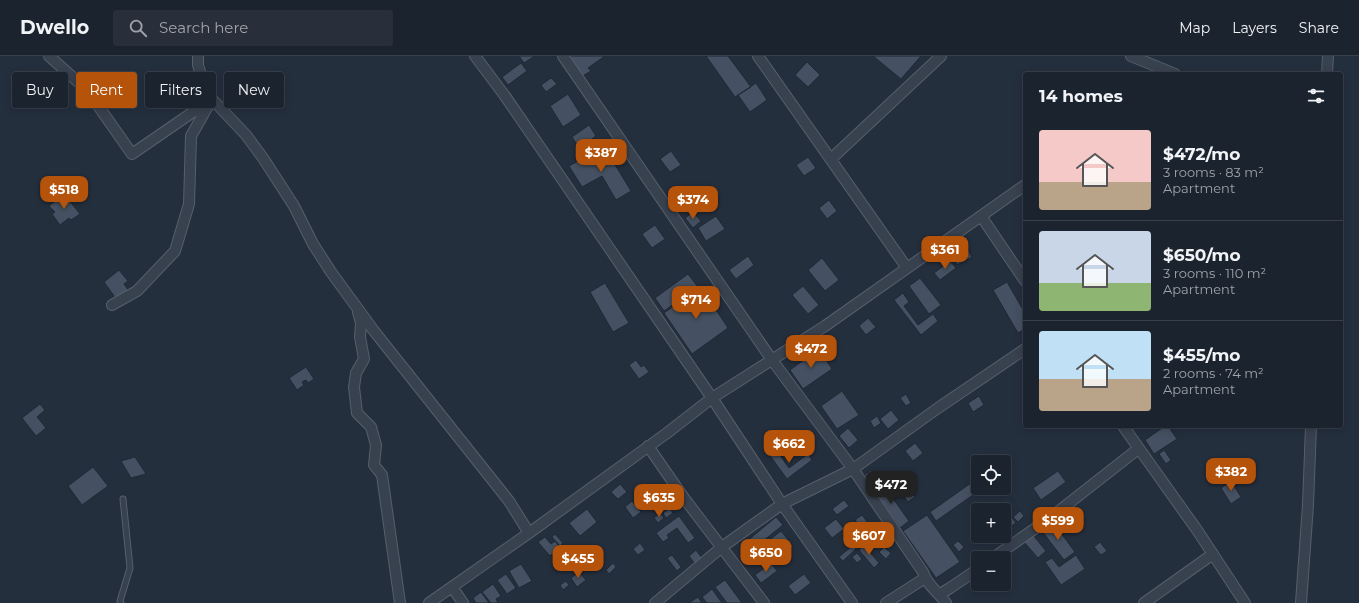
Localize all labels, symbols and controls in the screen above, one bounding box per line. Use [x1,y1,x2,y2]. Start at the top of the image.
search box [113,10,393,46]
text: Dwello [20,16,89,39]
icon: search [127,17,149,39]
text: Search here [159,18,248,37]
text: Map [1179,19,1210,37]
text: Layers [1232,19,1277,37]
text: Share [1299,19,1339,37]
chip: Buy [12,72,68,108]
chip: Rent [76,72,137,108]
chip: Filters [145,72,216,108]
chip: New [224,72,284,108]
icon: filters [1305,85,1327,107]
text: 14 homes [1039,86,1123,106]
pin: $387 [577,139,625,173]
text: $387 [585,144,617,160]
text: $472/mo [1163,144,1240,164]
icon: home [1071,146,1119,194]
text: 3 rooms · 83 m² [1163,164,1264,180]
pin: $518 [40,176,88,210]
text: Apartment [1163,180,1235,196]
text: $518 [49,181,79,197]
pin: $374 [669,186,717,220]
text: $374 [677,191,709,207]
pin: $361 [921,236,969,270]
text: $361 [930,241,960,257]
text: $650/mo [1163,245,1241,265]
icon: home [1071,247,1119,295]
text: 3 rooms · 110 m² [1163,265,1266,281]
text: Apartment [1163,281,1235,297]
pin: $714 [672,286,720,320]
text: $714 [681,291,711,307]
pin: $472 [787,335,835,369]
text: $472 [795,340,827,356]
text: $455/mo [1163,345,1241,365]
icon: home [1071,347,1119,395]
text: 2 rooms · 74 m² [1163,365,1264,381]
text: Apartment [1163,381,1235,397]
pin: $662 [765,430,813,464]
text: $662 [773,435,805,451]
map controls [971,455,1011,591]
button: locate [971,455,1011,495]
pin: $382 [1207,458,1255,492]
text: $382 [1215,463,1247,479]
pin: $472 [867,471,915,505]
text: $472 [875,476,907,492]
pin: $635 [635,484,683,518]
text: $635 [643,489,675,505]
button: + [971,503,1011,543]
pin: $599 [1034,507,1082,541]
text: $599 [1042,512,1074,528]
pin: $607 [845,522,893,556]
text: $607 [852,527,886,543]
pin: $650 [742,539,790,573]
text: $650 [749,544,783,560]
pin: $455 [554,545,602,579]
text: $455 [562,550,594,566]
button: − [971,551,1011,591]

